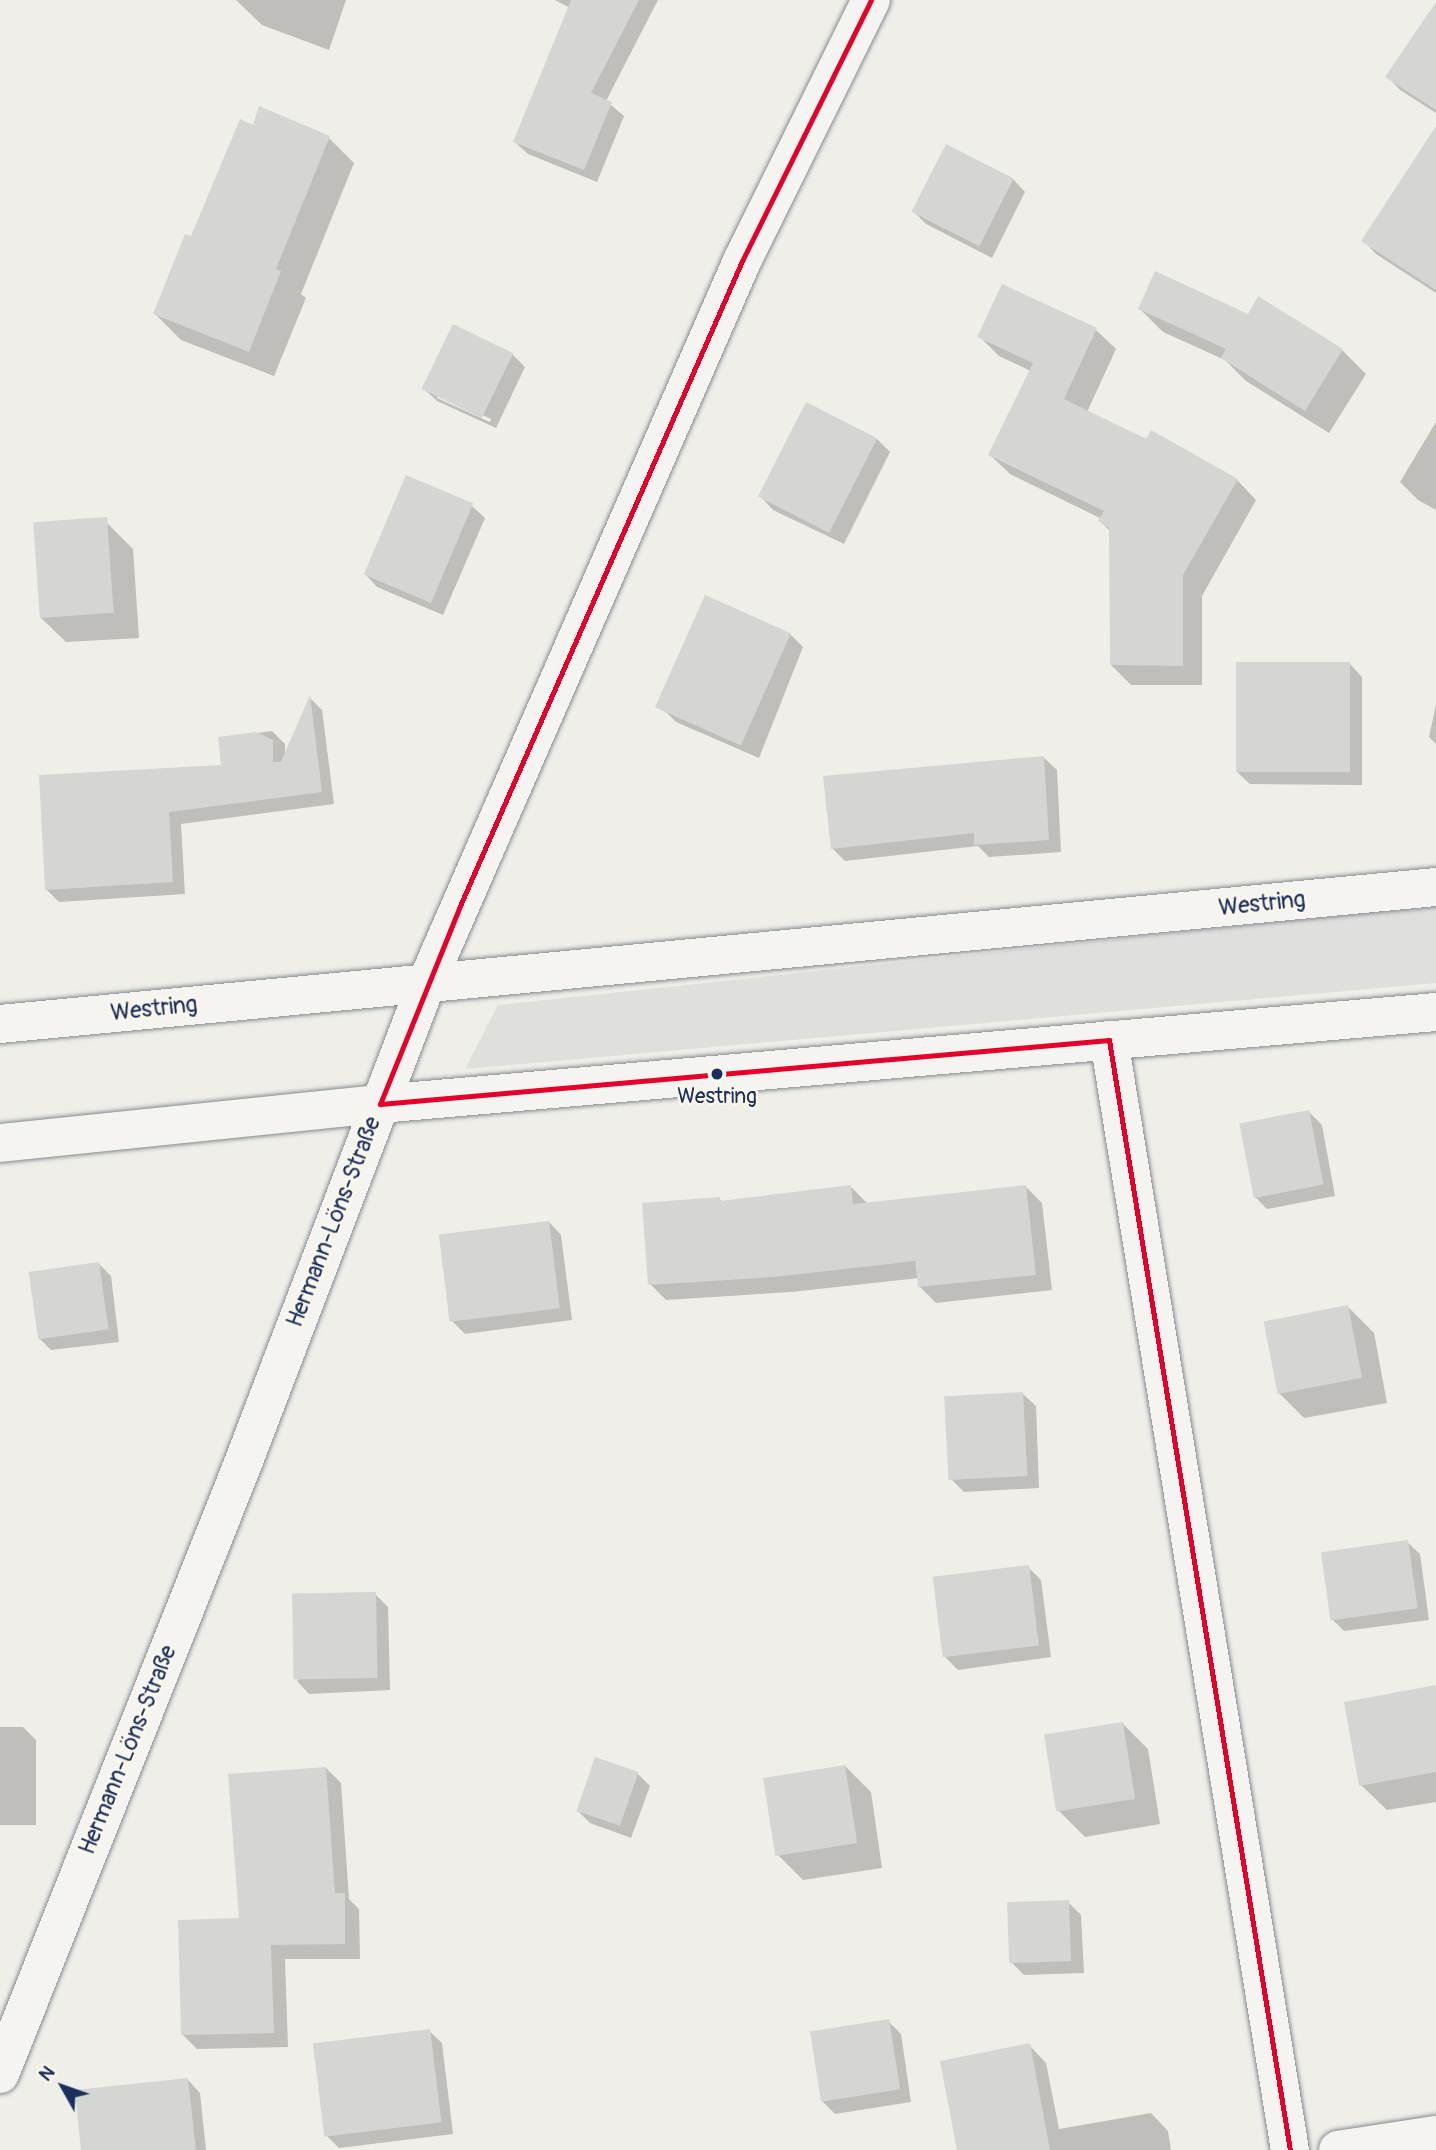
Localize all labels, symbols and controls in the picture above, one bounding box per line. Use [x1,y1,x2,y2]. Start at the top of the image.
street label: Westring [1217,886,1307,922]
street label: Westring [109,991,199,1027]
marker: Westring [710,1067,724,1081]
place label: Westring [677,1084,757,1110]
street label: Hermann-Löns-Straße [281,1113,387,1331]
street label: Hermann-Löns-Straße [73,1641,183,1859]
north arrow [28,2052,98,2122]
text: N [34,2061,60,2086]

